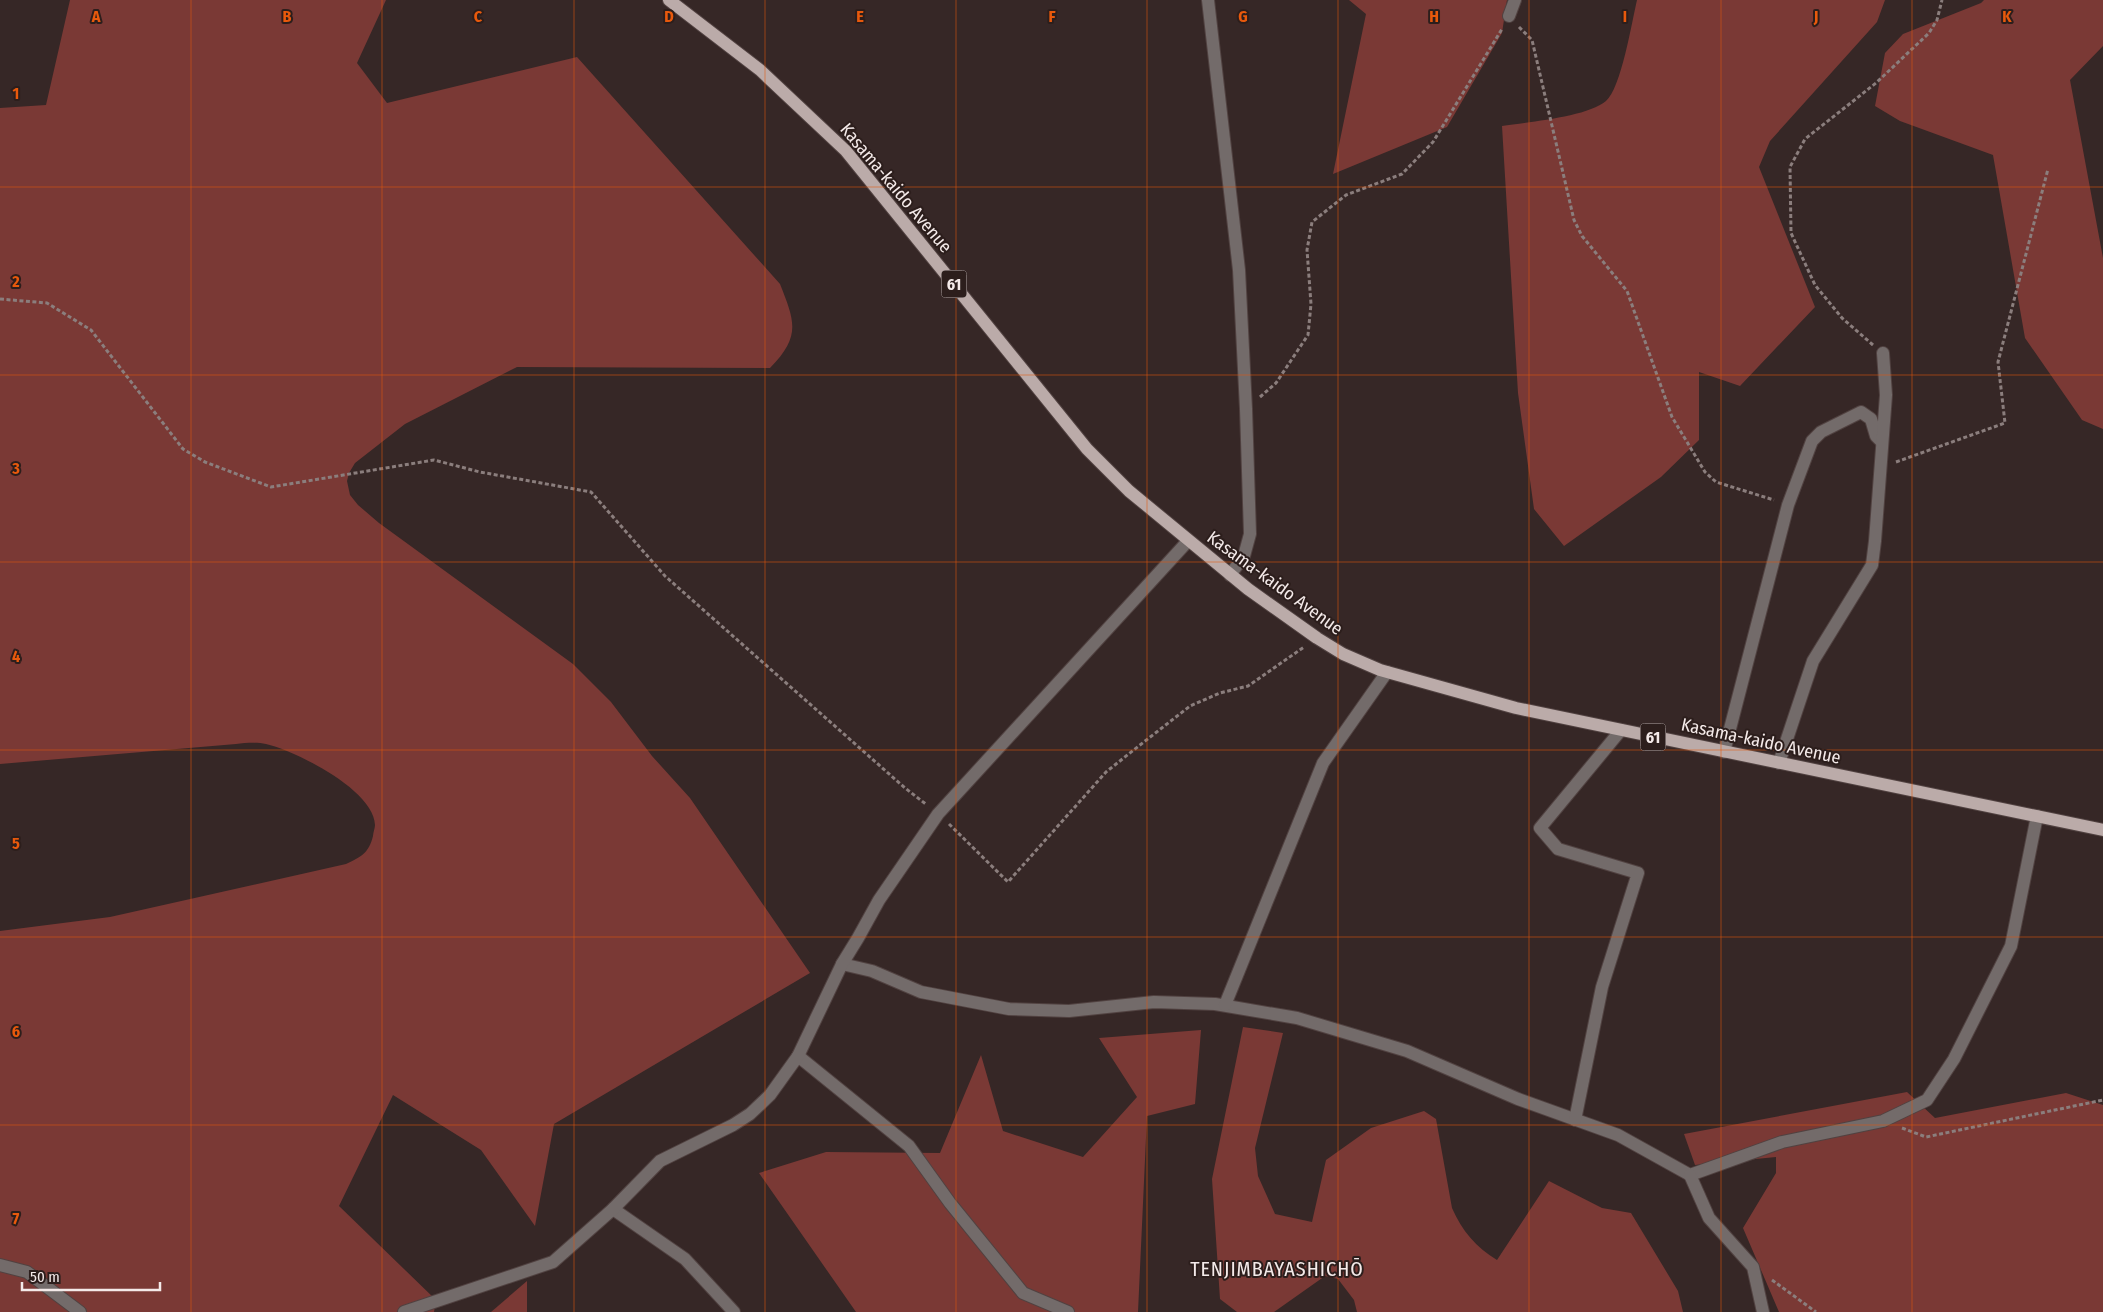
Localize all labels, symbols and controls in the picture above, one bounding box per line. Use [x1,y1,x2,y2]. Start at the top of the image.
text: A [91,7,101,26]
text: B [283,7,292,26]
text: C [474,7,483,26]
text: D [664,7,674,26]
text: E [856,7,864,26]
text: F [1048,7,1056,26]
text: G [1238,7,1248,26]
text: H [1429,7,1439,26]
text: I [1623,7,1627,26]
text: J [1813,7,1818,26]
text: K [2002,7,2012,26]
text: 1 [13,84,19,103]
street label: Kasama-kaido Avenue [835,119,957,257]
road number: 61 [942,270,966,298]
text: 2 [11,272,20,291]
text: 3 [11,459,20,478]
street label: Kasama-kaido Avenue [1203,526,1347,640]
text: 4 [12,647,20,666]
street label: Kasama-kaido Avenue [1679,713,1843,769]
road number: 61 [1640,724,1666,750]
text: 5 [12,834,20,853]
text: 6 [12,1022,20,1041]
text: 7 [13,1209,20,1228]
district label: TENJIMBAYASHICHŌ [1190,1257,1364,1281]
scale bar [22,1260,160,1292]
text: 50 m [30,1268,60,1286]

